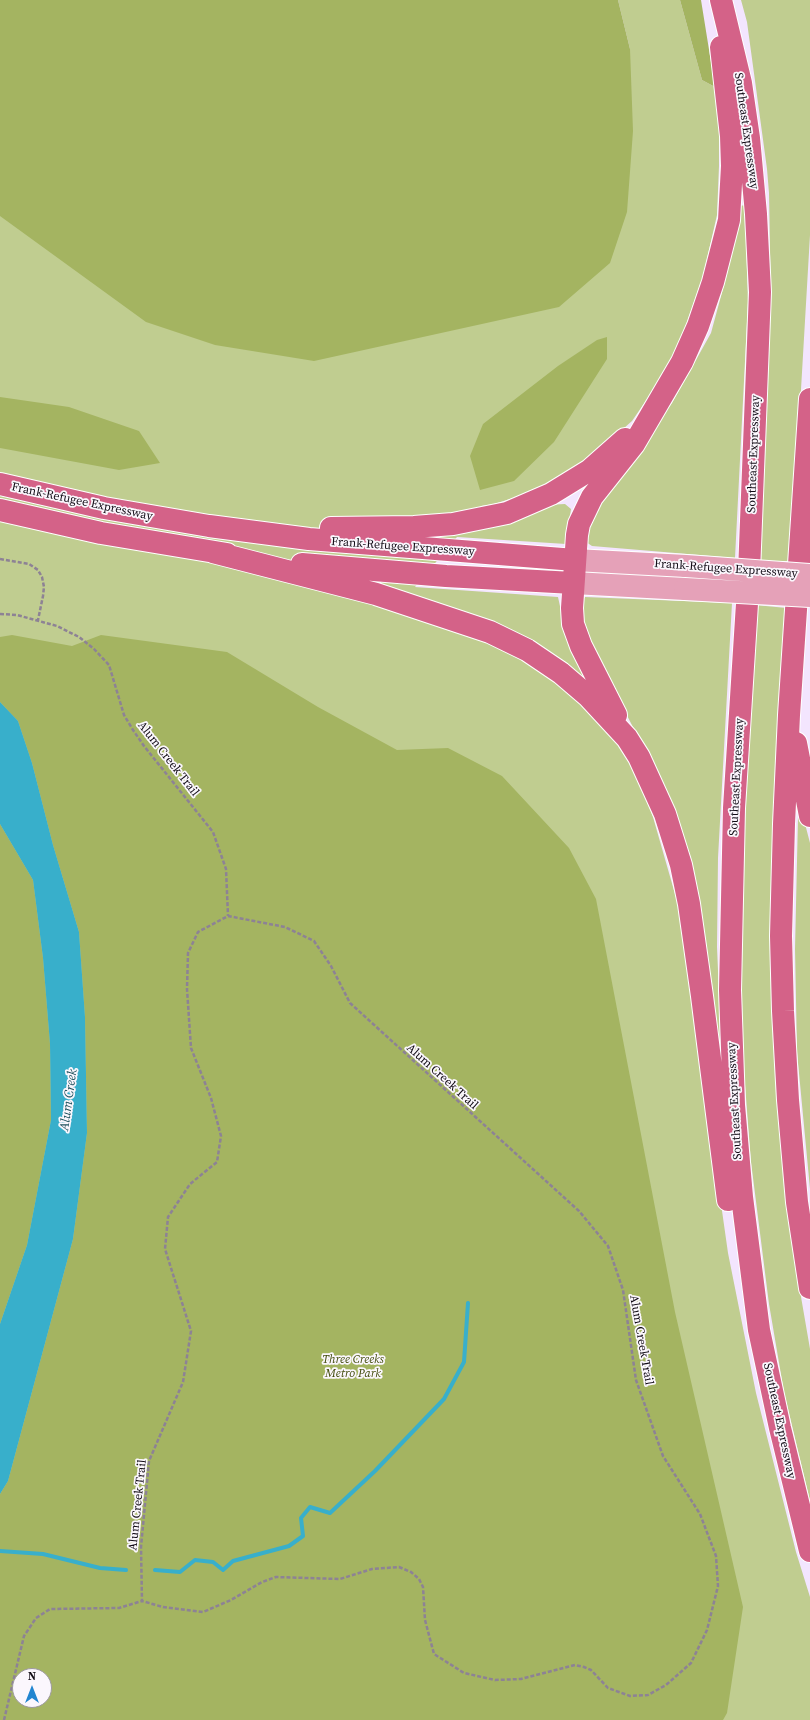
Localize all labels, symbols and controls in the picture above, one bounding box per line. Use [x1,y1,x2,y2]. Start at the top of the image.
street label: Southeast Expressway [731,72,761,190]
street label: Southeast Expressway [745,395,763,513]
street label: Frank-Refugee Expressway [10,480,154,524]
street label: Frank-Refugee Expressway [331,535,475,559]
street label: Frank-Refugee Expressway [654,557,798,581]
street label: Southeast Expressway [727,718,747,836]
street label: Alum Creek Trail [134,719,202,799]
street label: Alum Creek Trail [403,1041,481,1113]
street label: Southeast Expressway [725,1042,745,1160]
water label: Alum Creek [57,1068,81,1132]
street label: Alum Creek Trail [626,1294,656,1386]
park label: Three Creeks Metro Park [322,1353,384,1381]
street label: Southeast Expressway [760,1362,798,1480]
street label: Alum Creek Trail [126,1459,150,1551]
north arrow [12,1668,52,1708]
text: N [28,1669,36,1684]

